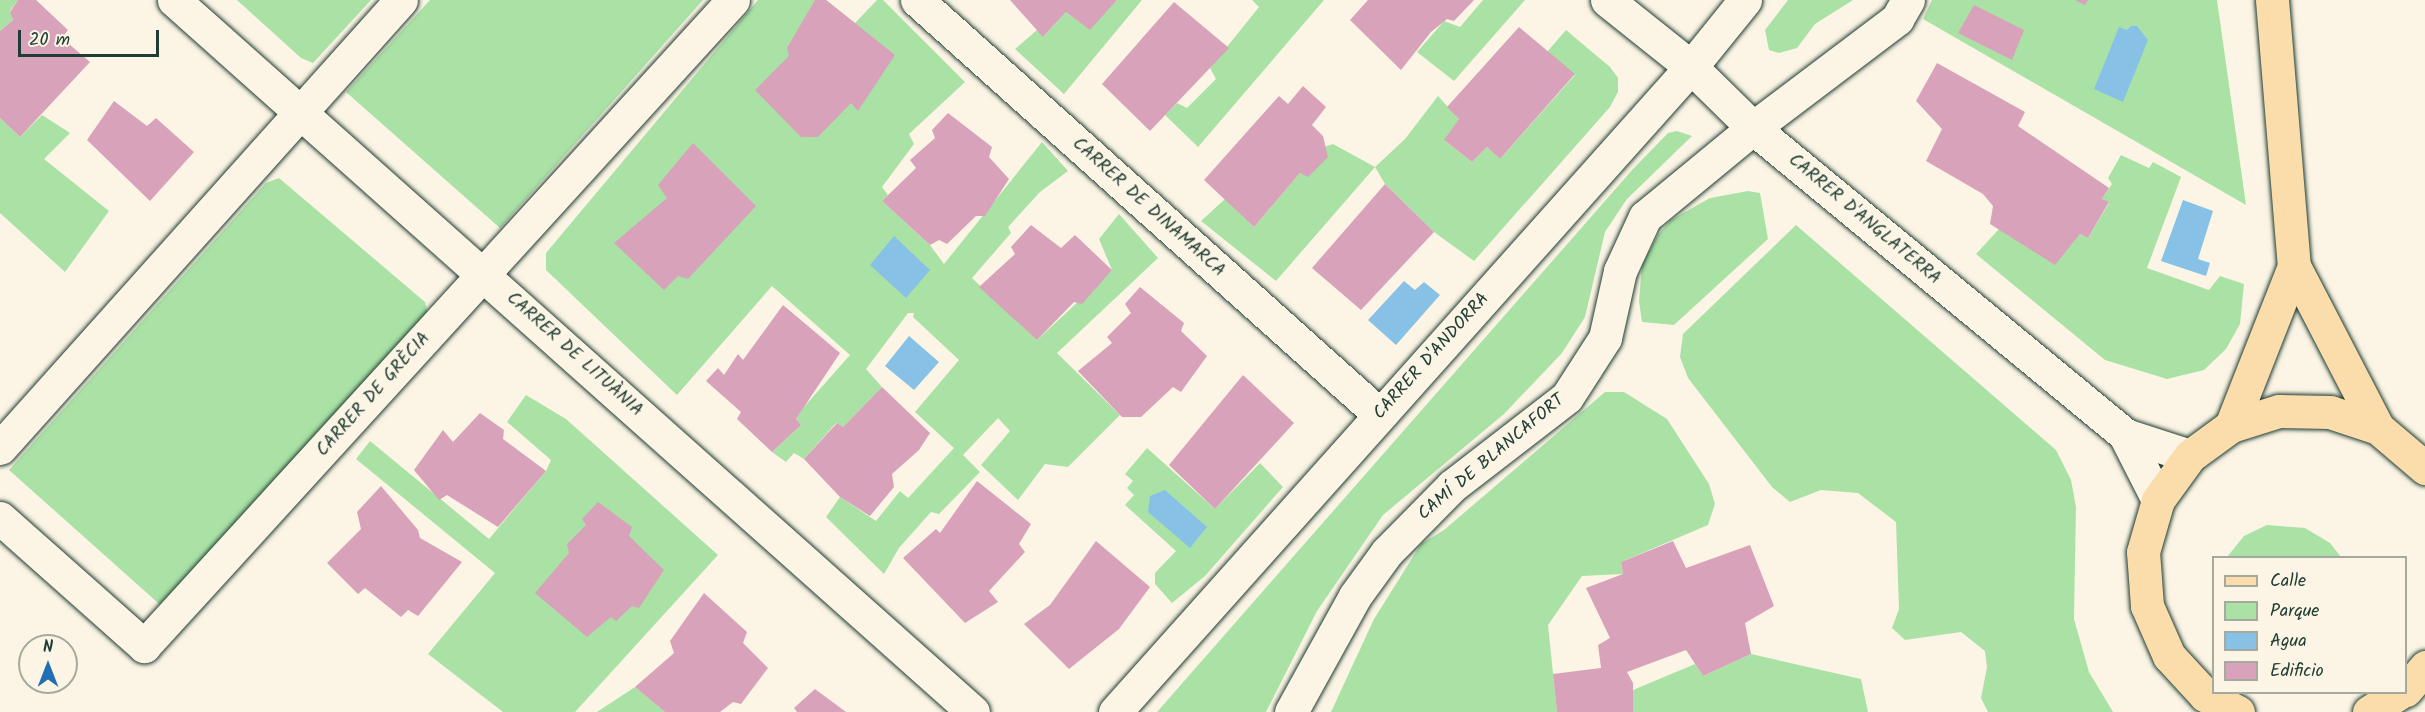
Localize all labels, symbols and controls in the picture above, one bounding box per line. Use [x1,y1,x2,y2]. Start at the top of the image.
scale bar [21,18,162,56]
text: 20 m [29,26,70,55]
street label: CARRER DE DINAMARCA [1067,134,1229,282]
street label: CARRER D'ANGLATERRA [1783,150,1945,290]
street label: CARRER DE LITUÀNIA [501,288,647,422]
street label: CARRER D'ANDORRA [1369,289,1495,425]
street label: CARRER DE GRÈCIA [313,328,435,462]
street label: CAMÍ DE BLANCAFORT [1414,390,1570,526]
legend [2212,556,2407,694]
text: Calle [2270,567,2306,596]
text: Parque [2270,597,2319,626]
text: Agua [2270,627,2307,656]
north arrow [18,634,78,694]
text: N [43,635,53,660]
text: Edificio [2270,657,2324,686]

